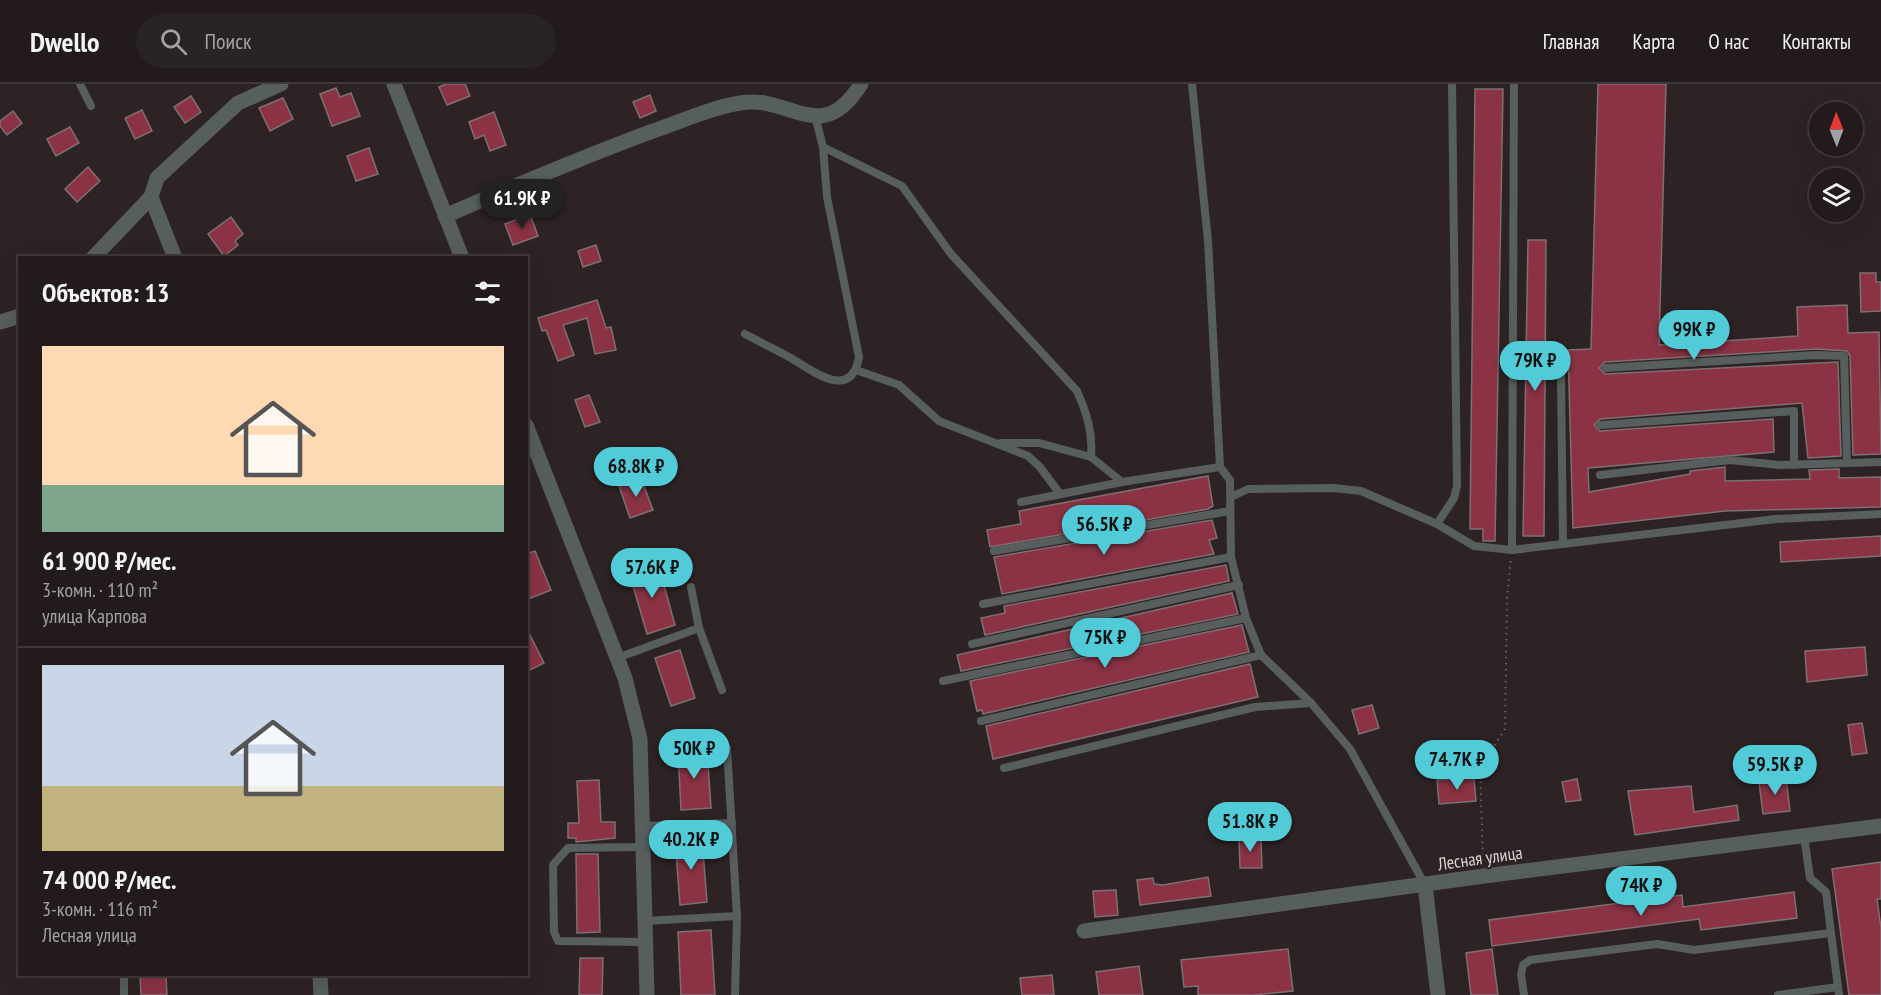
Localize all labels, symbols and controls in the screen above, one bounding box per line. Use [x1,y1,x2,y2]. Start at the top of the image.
search box [136,14,556,68]
text: Dwello [30,23,100,60]
icon: search [157,25,190,58]
text: Поиск [205,27,252,55]
text: Главная [1543,28,1599,55]
text: Карта [1632,28,1675,55]
text: О нас [1708,28,1749,55]
text: Контакты [1782,28,1851,55]
north arrow [1809,102,1863,156]
map controls [1809,102,1863,222]
button: layers [1809,168,1863,222]
pin: 61.9K ₽ [467,179,577,230]
text: 61.9K ₽ [494,185,550,211]
text: Объектов: 13 [42,276,169,309]
icon: filters [471,276,504,309]
pin: 99K ₽ [1652,310,1736,361]
text: 99K ₽ [1673,316,1715,342]
pin: 79K ₽ [1493,341,1577,392]
text: 79K ₽ [1514,347,1556,373]
icon: home [219,385,327,493]
pin: 68.8K ₽ [581,447,691,498]
text: 68.8K ₽ [608,453,664,479]
pin: 56.5K ₽ [1049,505,1159,556]
text: 56.5K ₽ [1076,511,1132,537]
text: 61 900 ₽/мес. [42,544,176,577]
pin: 57.6K ₽ [597,548,707,599]
text: 57.6K ₽ [625,554,679,580]
text: 3-комн. · 110 m² [42,577,158,603]
text: улица Карпова [42,603,147,629]
pin: 75K ₽ [1063,618,1147,669]
text: 75K ₽ [1084,624,1126,650]
icon: home [219,704,327,812]
pin: 50K ₽ [652,729,736,780]
text: 50K ₽ [673,735,715,761]
pin: 74.7K ₽ [1402,740,1512,791]
pin: 59.5K ₽ [1720,745,1830,796]
text: 74.7K ₽ [1429,746,1485,772]
text: 59.5K ₽ [1747,751,1803,777]
pin: 51.8K ₽ [1195,802,1305,853]
text: 51.8K ₽ [1222,808,1278,834]
pin: 40.2K ₽ [636,820,746,871]
text: 40.2K ₽ [663,826,719,852]
street label: Лесная улица [1435,841,1524,875]
text: 74 000 ₽/мес. [42,863,176,896]
pin: 74K ₽ [1599,866,1683,917]
text: 74K ₽ [1620,872,1662,898]
text: 3-комн. · 116 m² [42,896,158,922]
text: Лесная улица [42,922,137,948]

